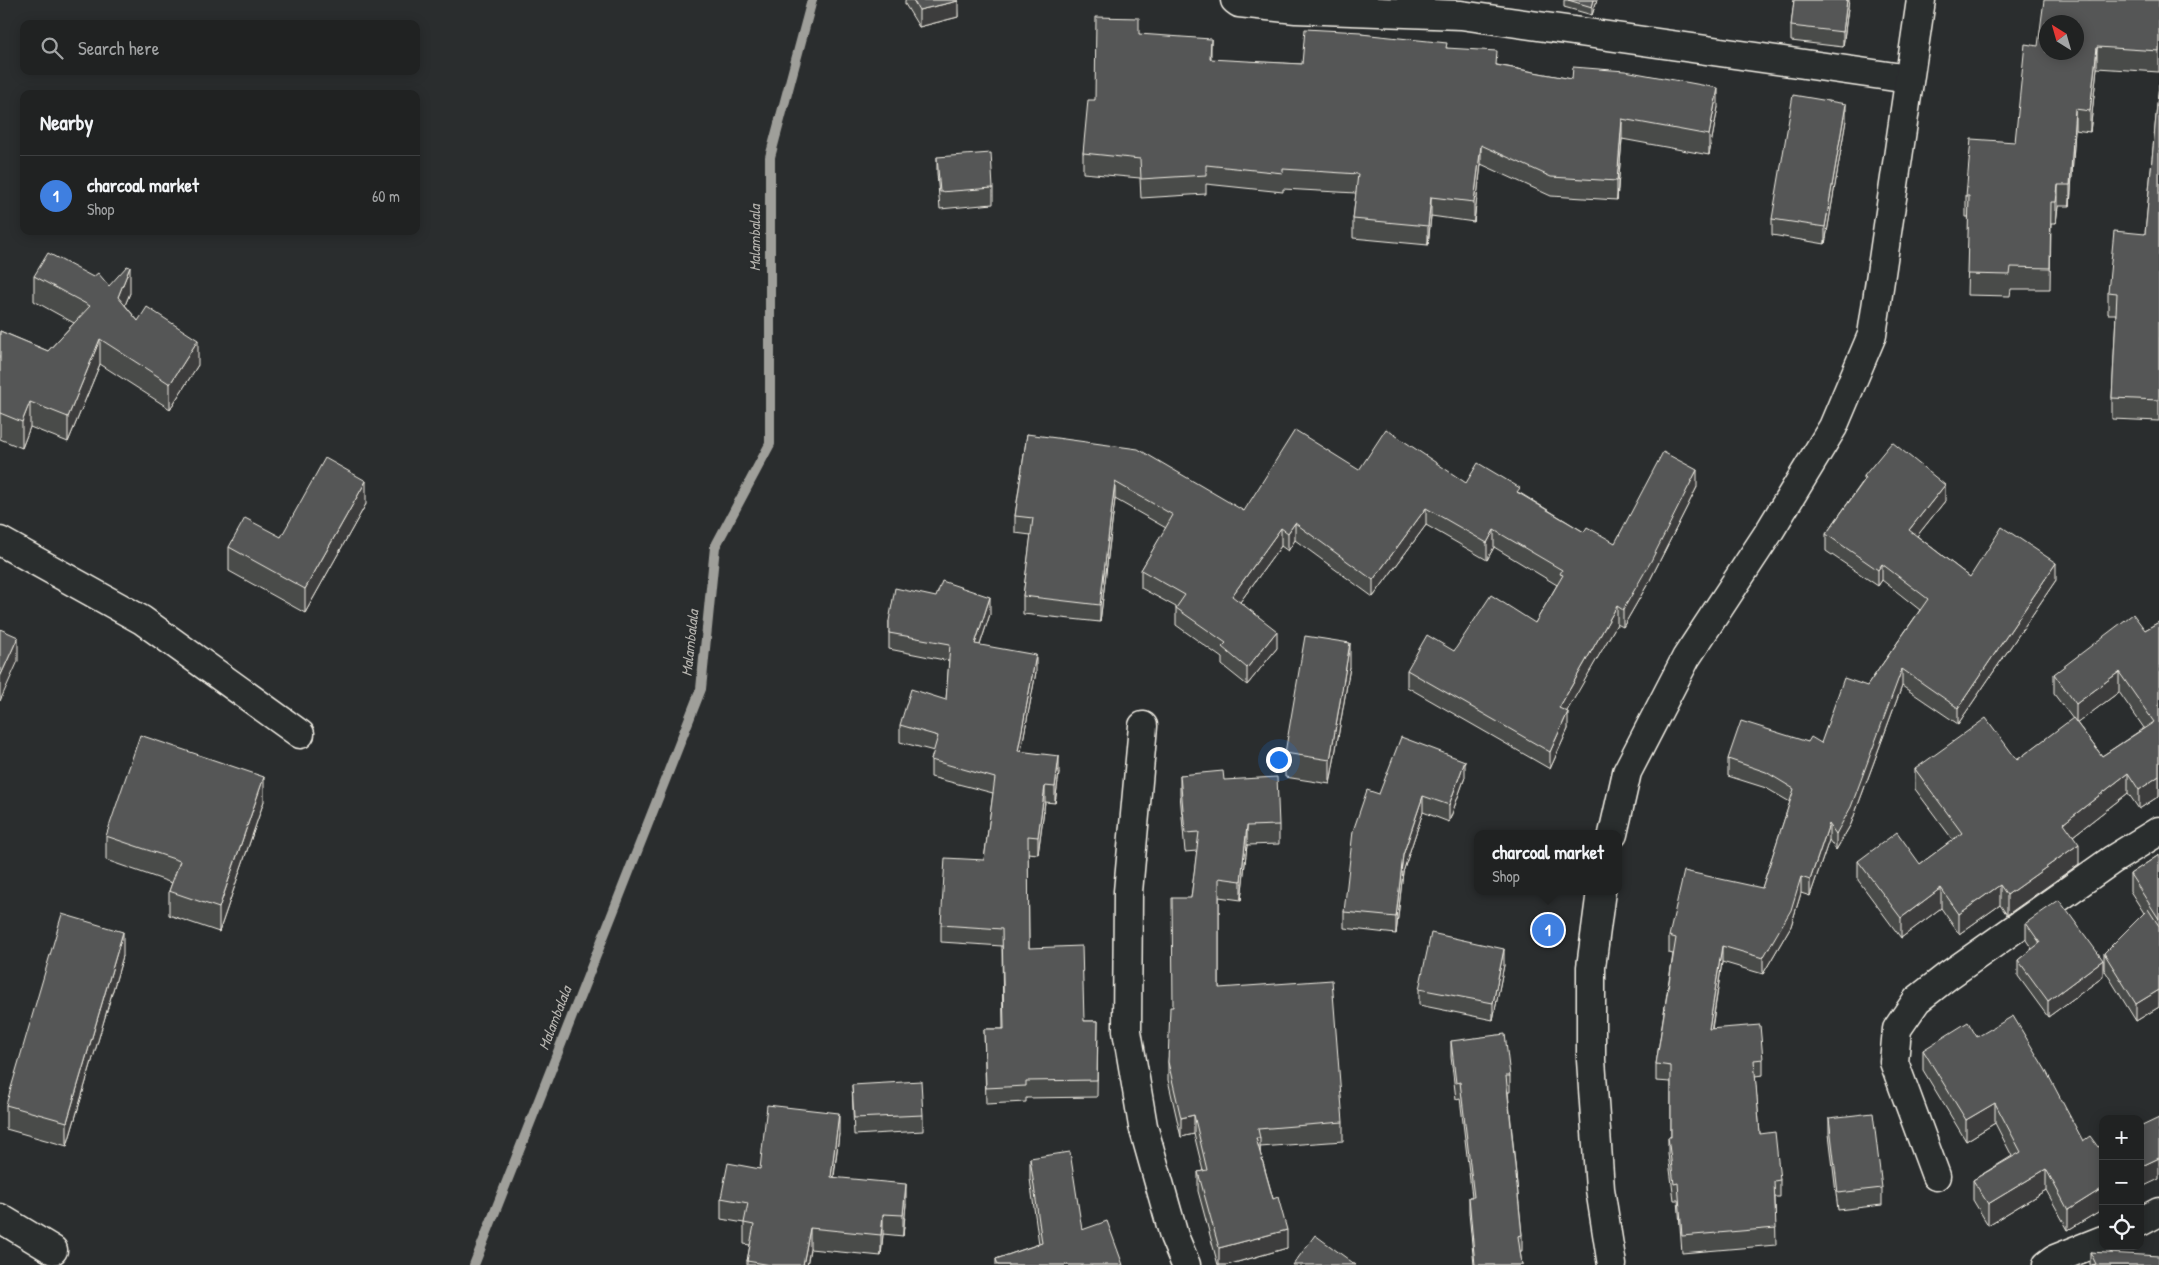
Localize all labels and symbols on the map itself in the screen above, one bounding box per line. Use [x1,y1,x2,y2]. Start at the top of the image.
north arrow [2039,15,2084,60]
water label: Malambalala [744,203,765,271]
water label: Malambalala [676,607,704,677]
your location [1266,747,1292,773]
pin: 1 [1532,911,1564,949]
water label: Malambalala [533,981,577,1053]

